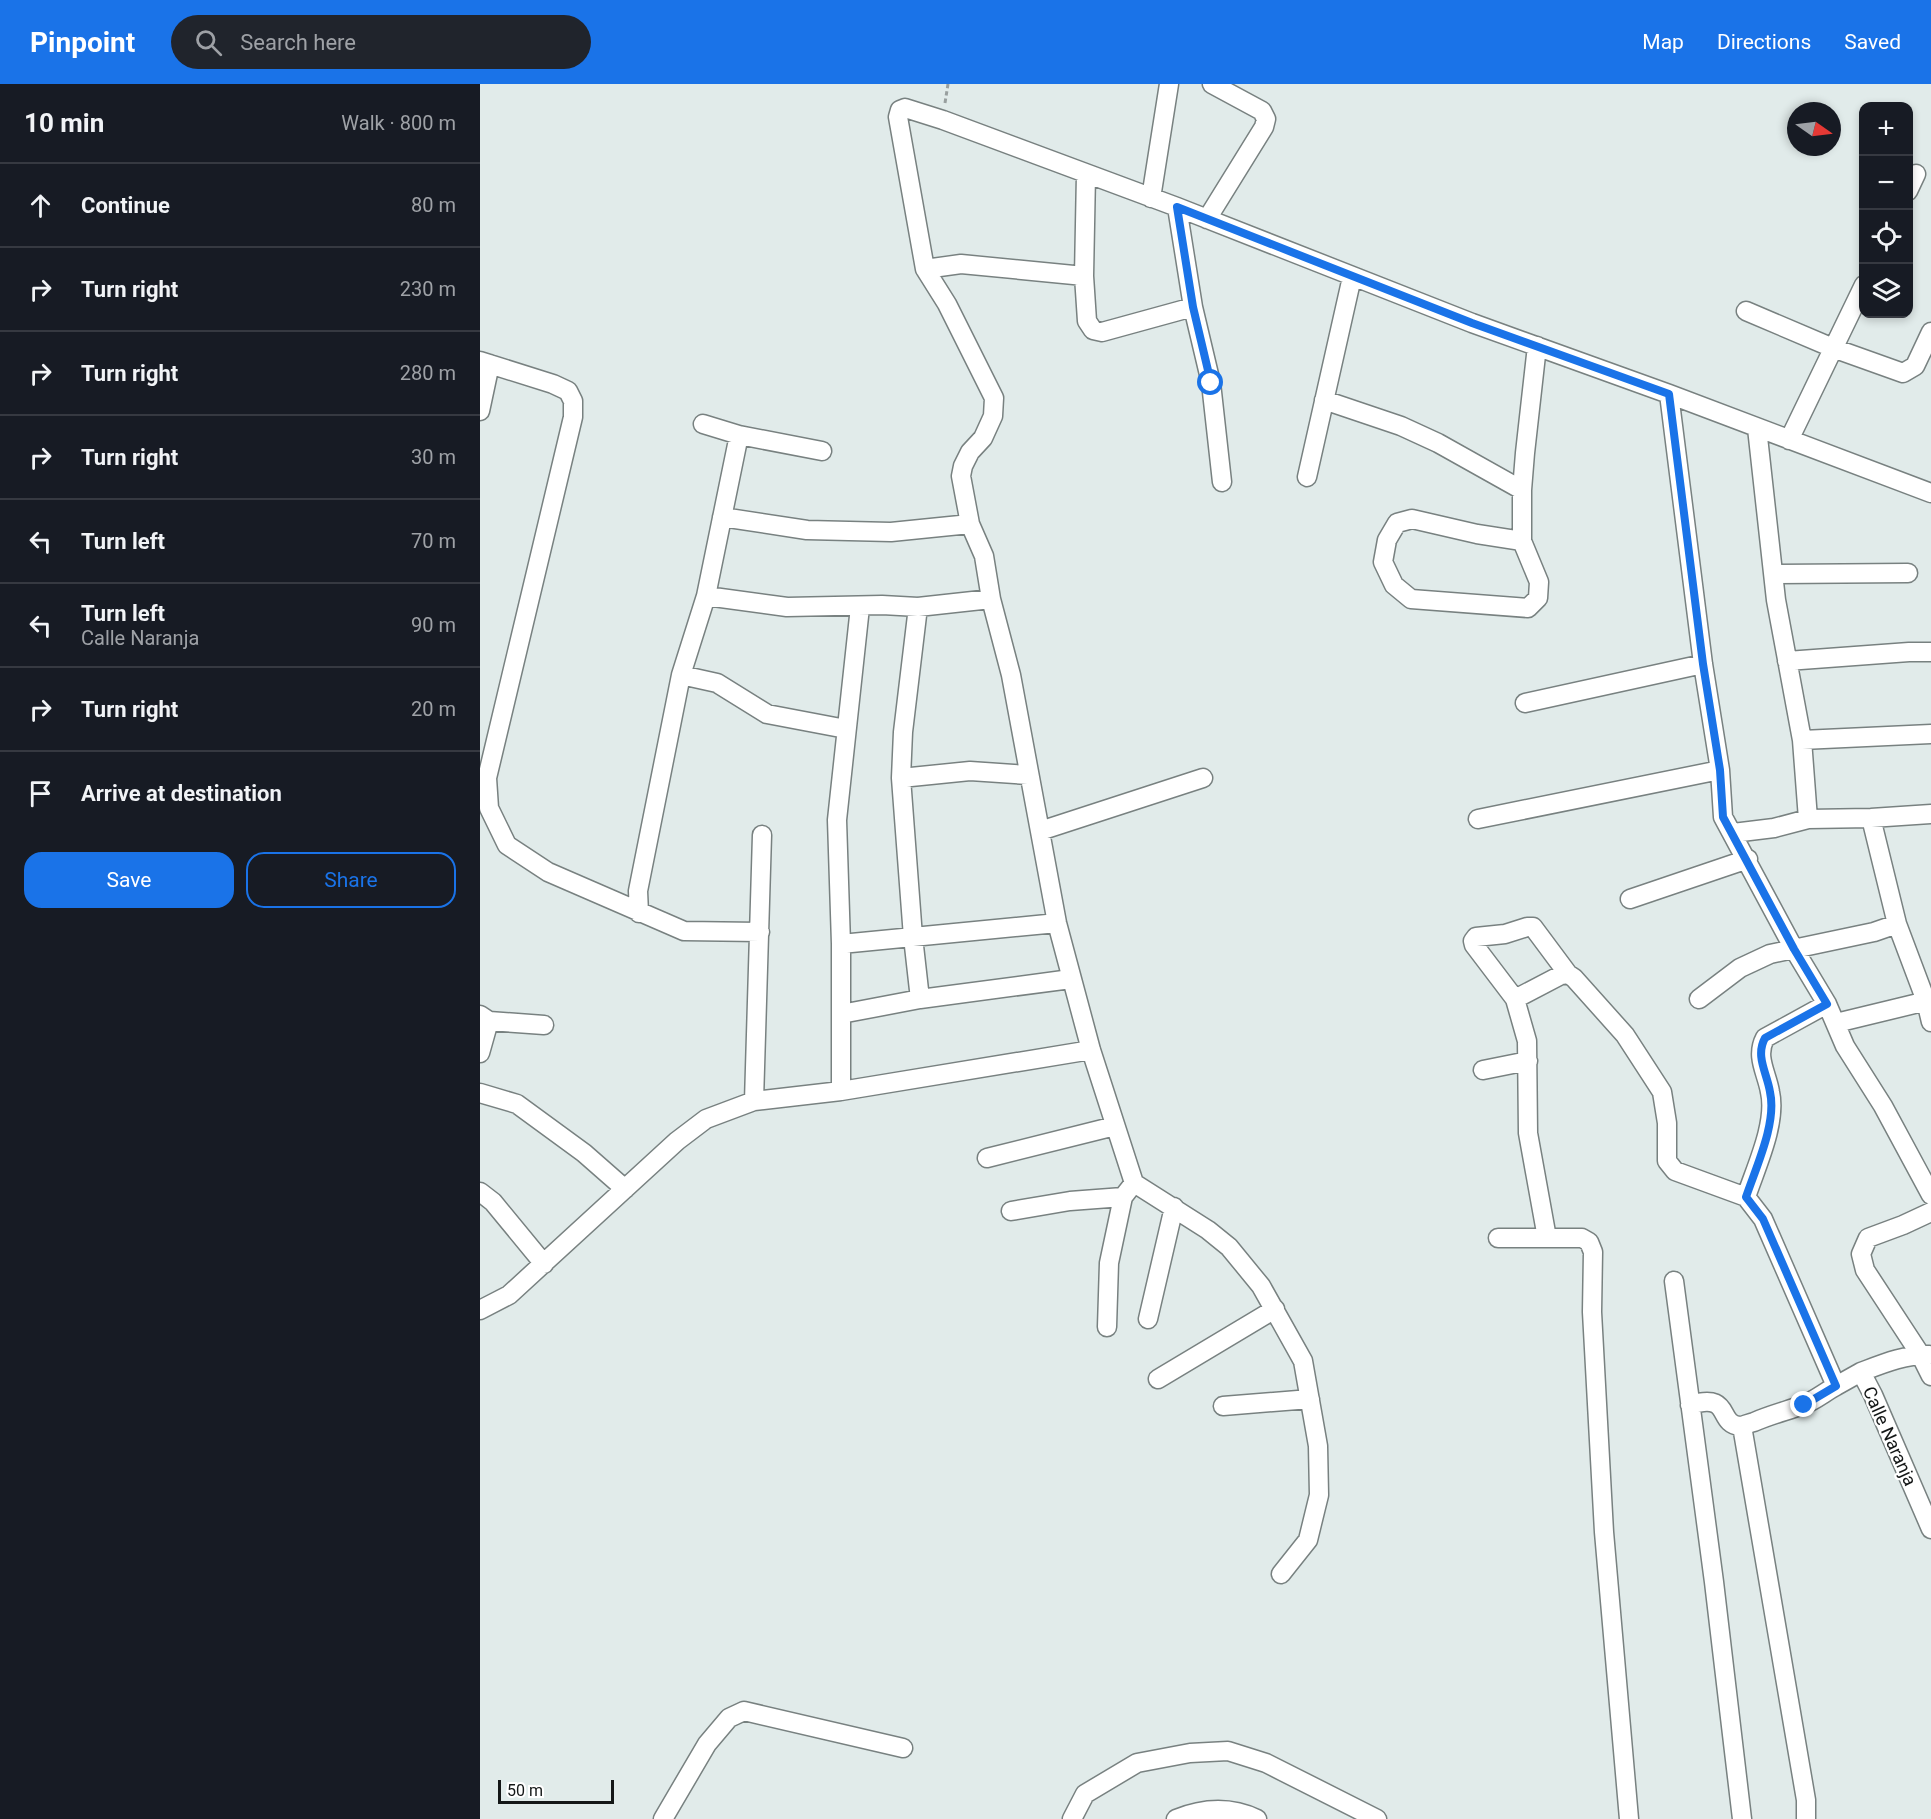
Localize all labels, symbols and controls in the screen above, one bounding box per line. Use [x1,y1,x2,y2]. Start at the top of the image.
search box [171,15,591,69]
text: Pinpoint [30,26,135,59]
icon: search [192,26,225,59]
text: Search here [240,30,356,55]
text: Map [1642,30,1684,54]
text: Directions [1717,30,1811,54]
text: Saved [1844,30,1901,54]
north arrow [1787,102,1841,156]
map controls [1859,102,1913,318]
button: + [1859,102,1913,156]
text: 10 min [24,108,104,138]
text: Walk · 800 m [341,111,456,135]
button: − [1859,156,1913,210]
icon: ahead [24,189,57,222]
text: Continue [81,193,170,218]
text: 80 m [411,193,456,217]
button: locate [1859,210,1913,264]
button: layers [1859,264,1913,318]
icon: right [24,273,57,306]
text: Turn right [81,277,178,302]
text: 230 m [400,277,456,301]
icon: right [24,357,57,390]
text: Turn right [81,361,178,386]
text: 280 m [400,361,456,385]
route start [1197,369,1223,395]
icon: right [24,441,57,474]
text: Turn right [81,445,178,470]
text: 30 m [411,445,456,469]
icon: left [24,525,57,558]
text: Turn left [81,529,165,554]
text: 70 m [411,529,456,553]
text: Turn left [81,601,165,626]
icon: left [24,609,57,642]
text: 90 m [411,613,456,637]
text: Calle Naranja [81,626,199,650]
icon: right [24,693,57,726]
text: Turn right [81,697,178,722]
text: 20 m [411,697,456,721]
icon: arrive [24,777,57,810]
text: Arrive at destination [81,781,282,806]
button: Save [24,852,234,908]
button: Share [246,852,456,908]
street label: Calle Naranja [1859,1383,1921,1489]
route end [1790,1391,1816,1417]
scale bar [498,1777,614,1804]
text: 50 m [507,1781,543,1800]

